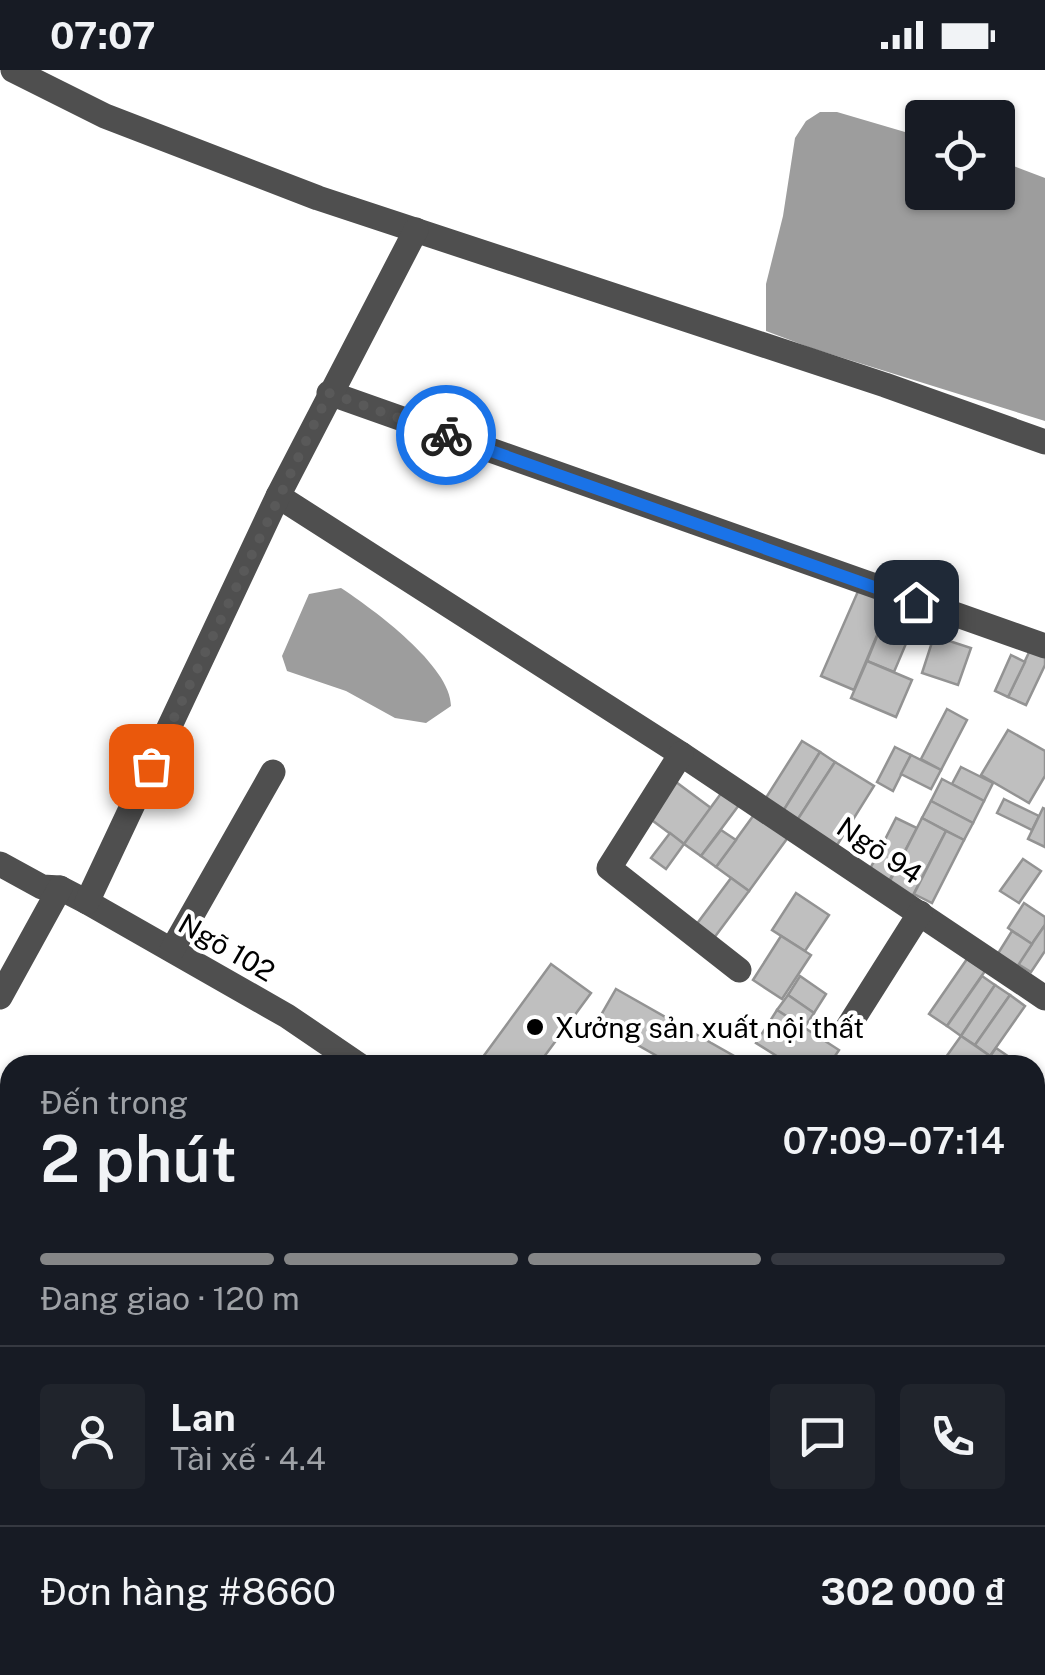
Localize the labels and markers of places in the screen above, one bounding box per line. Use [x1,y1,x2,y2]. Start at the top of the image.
pin [874,560,959,645]
pin [109,724,194,809]
place label: Xưởng sản xuất nội thất [555,1011,864,1044]
marker: Xưởng sản xuất nội thất [524,1016,546,1038]

